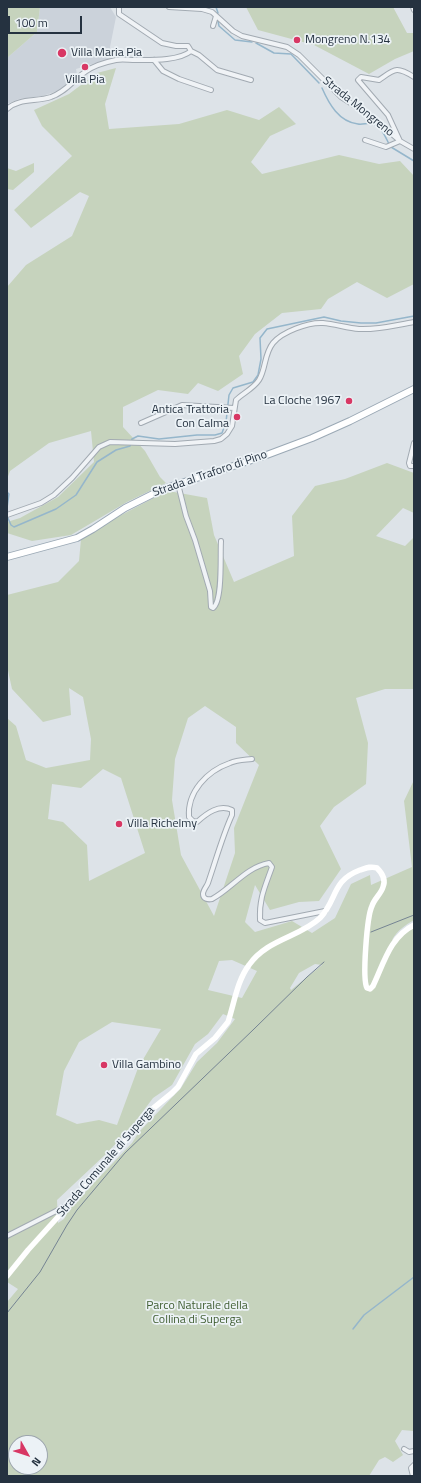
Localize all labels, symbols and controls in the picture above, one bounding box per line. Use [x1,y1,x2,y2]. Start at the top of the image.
scale bar [10,8,84,34]
text: 100 m [15,13,48,32]
place label: Mongreno N.134 [305,33,390,47]
marker: Mongreno N.134 [292,35,302,45]
place label: Villa Maria Pia [71,46,142,60]
marker: Villa Maria Pia [56,47,68,59]
marker: Villa Pia [80,62,90,72]
place label: Villa Pia [65,73,105,87]
street label: Strada Mongreno [319,74,397,140]
place label: La Cloche 1967 [264,394,341,408]
marker: La Cloche 1967 [344,396,354,406]
place label: Antica Trattoria Con Calma [152,403,229,431]
marker: Antica Trattoria Con Calma [232,412,242,422]
street label: Strada al Traforo di Pino [151,448,269,500]
place label: Villa Richelmy [127,817,197,831]
marker: Villa Richelmy [114,819,124,829]
place label: Villa Gambino [112,1058,181,1072]
marker: Villa Gambino [99,1060,109,1070]
street label: Strada Comunale di Superga [54,1104,158,1220]
park label: Parco Naturale della Collina di Superga [146,1299,248,1327]
north arrow [8,1435,48,1475]
text: N [28,1454,45,1470]

